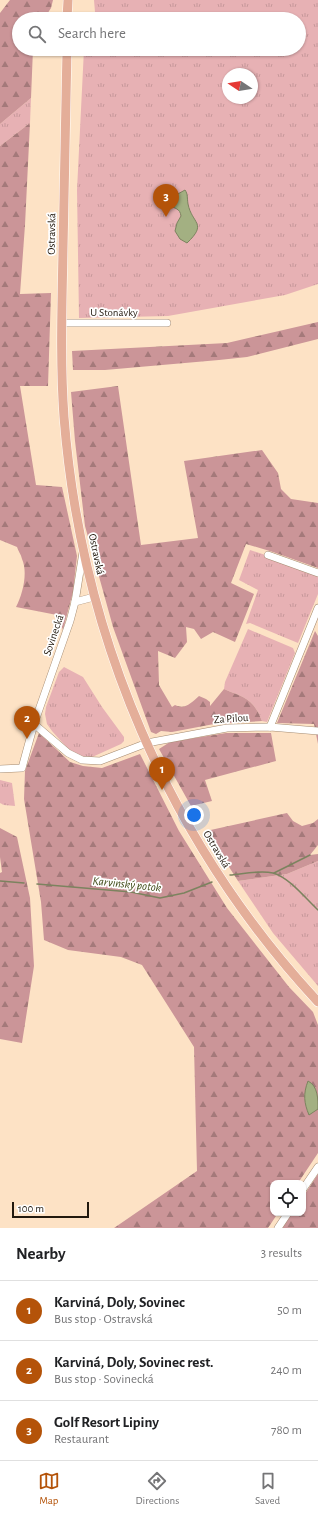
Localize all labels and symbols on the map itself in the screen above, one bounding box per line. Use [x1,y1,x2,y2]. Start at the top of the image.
north arrow [222,68,258,104]
pin: 3 [153,184,179,217]
street label: Ostravská [46,213,57,255]
street label: U Stonávky [90,307,138,318]
street label: Ostravská [87,533,106,576]
street label: Sovinecká [41,613,66,657]
pin: 2 [14,706,40,739]
street label: Za Pilou [213,712,249,725]
pin: 1 [149,757,175,790]
your location [184,805,204,825]
street label: Ostravská [201,829,232,870]
water label: Karvinský potok [92,874,162,895]
scale bar [12,1200,89,1219]

